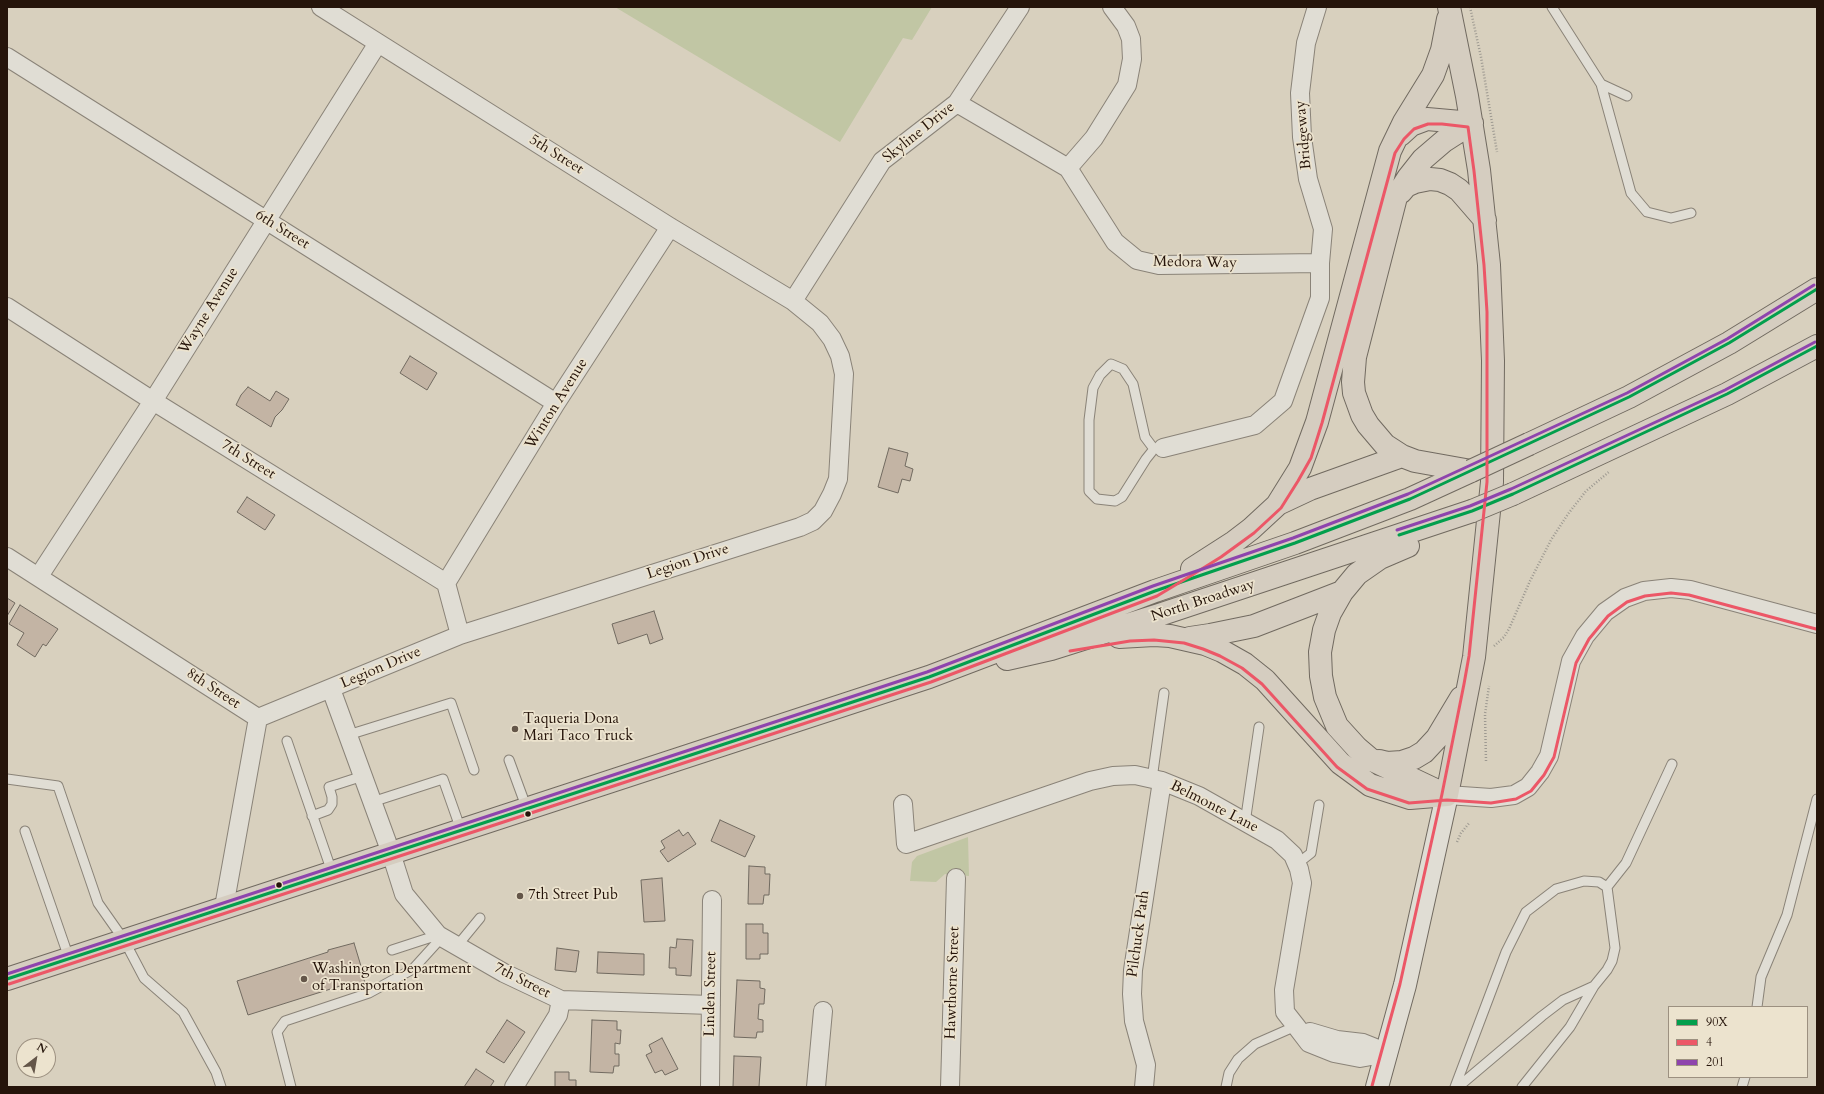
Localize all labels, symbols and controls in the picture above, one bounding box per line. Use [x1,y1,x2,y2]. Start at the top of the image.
street label: Skyline Drive [879,99,959,167]
street label: Bridgeway [1292,100,1316,170]
street label: 5th Street [525,131,587,179]
street label: 6th Street [251,206,313,254]
street label: Medora Way [1153,253,1237,273]
street label: Wayne Avenue [175,264,243,358]
street label: Winton Avenue [522,355,592,453]
street label: 7th Street [217,436,279,484]
street label: Legion Drive [645,540,731,584]
street label: North Broadway [1149,576,1257,626]
street label: Legion Drive [338,643,424,693]
street label: 8th Street [183,665,243,713]
place label: Taqueria Dona Mari Taco Truck [523,711,633,746]
marker: Taqueria Dona Mari Taco Truck [510,724,520,734]
street label: Belmonte Lane [1167,777,1261,837]
unlabelled marker [523,809,533,819]
unlabelled marker [274,880,284,890]
place label: 7th Street Pub [528,887,618,905]
street label: Pilchuck Path [1124,889,1154,979]
marker: 7th Street Pub [515,891,525,901]
street label: Hawthorne Street [942,926,964,1040]
street label: Linden Street [701,951,721,1037]
street label: 7th Street [491,959,553,1003]
place label: Washington Department of Transportation [312,961,471,996]
marker: Washington Department of Transportation [299,974,309,984]
legend [1668,1006,1808,1078]
text: 90X [1706,1014,1728,1030]
text: 4 [1706,1034,1712,1050]
north arrow [16,1038,56,1078]
text: N [34,1039,50,1057]
text: 201 [1706,1054,1724,1070]

